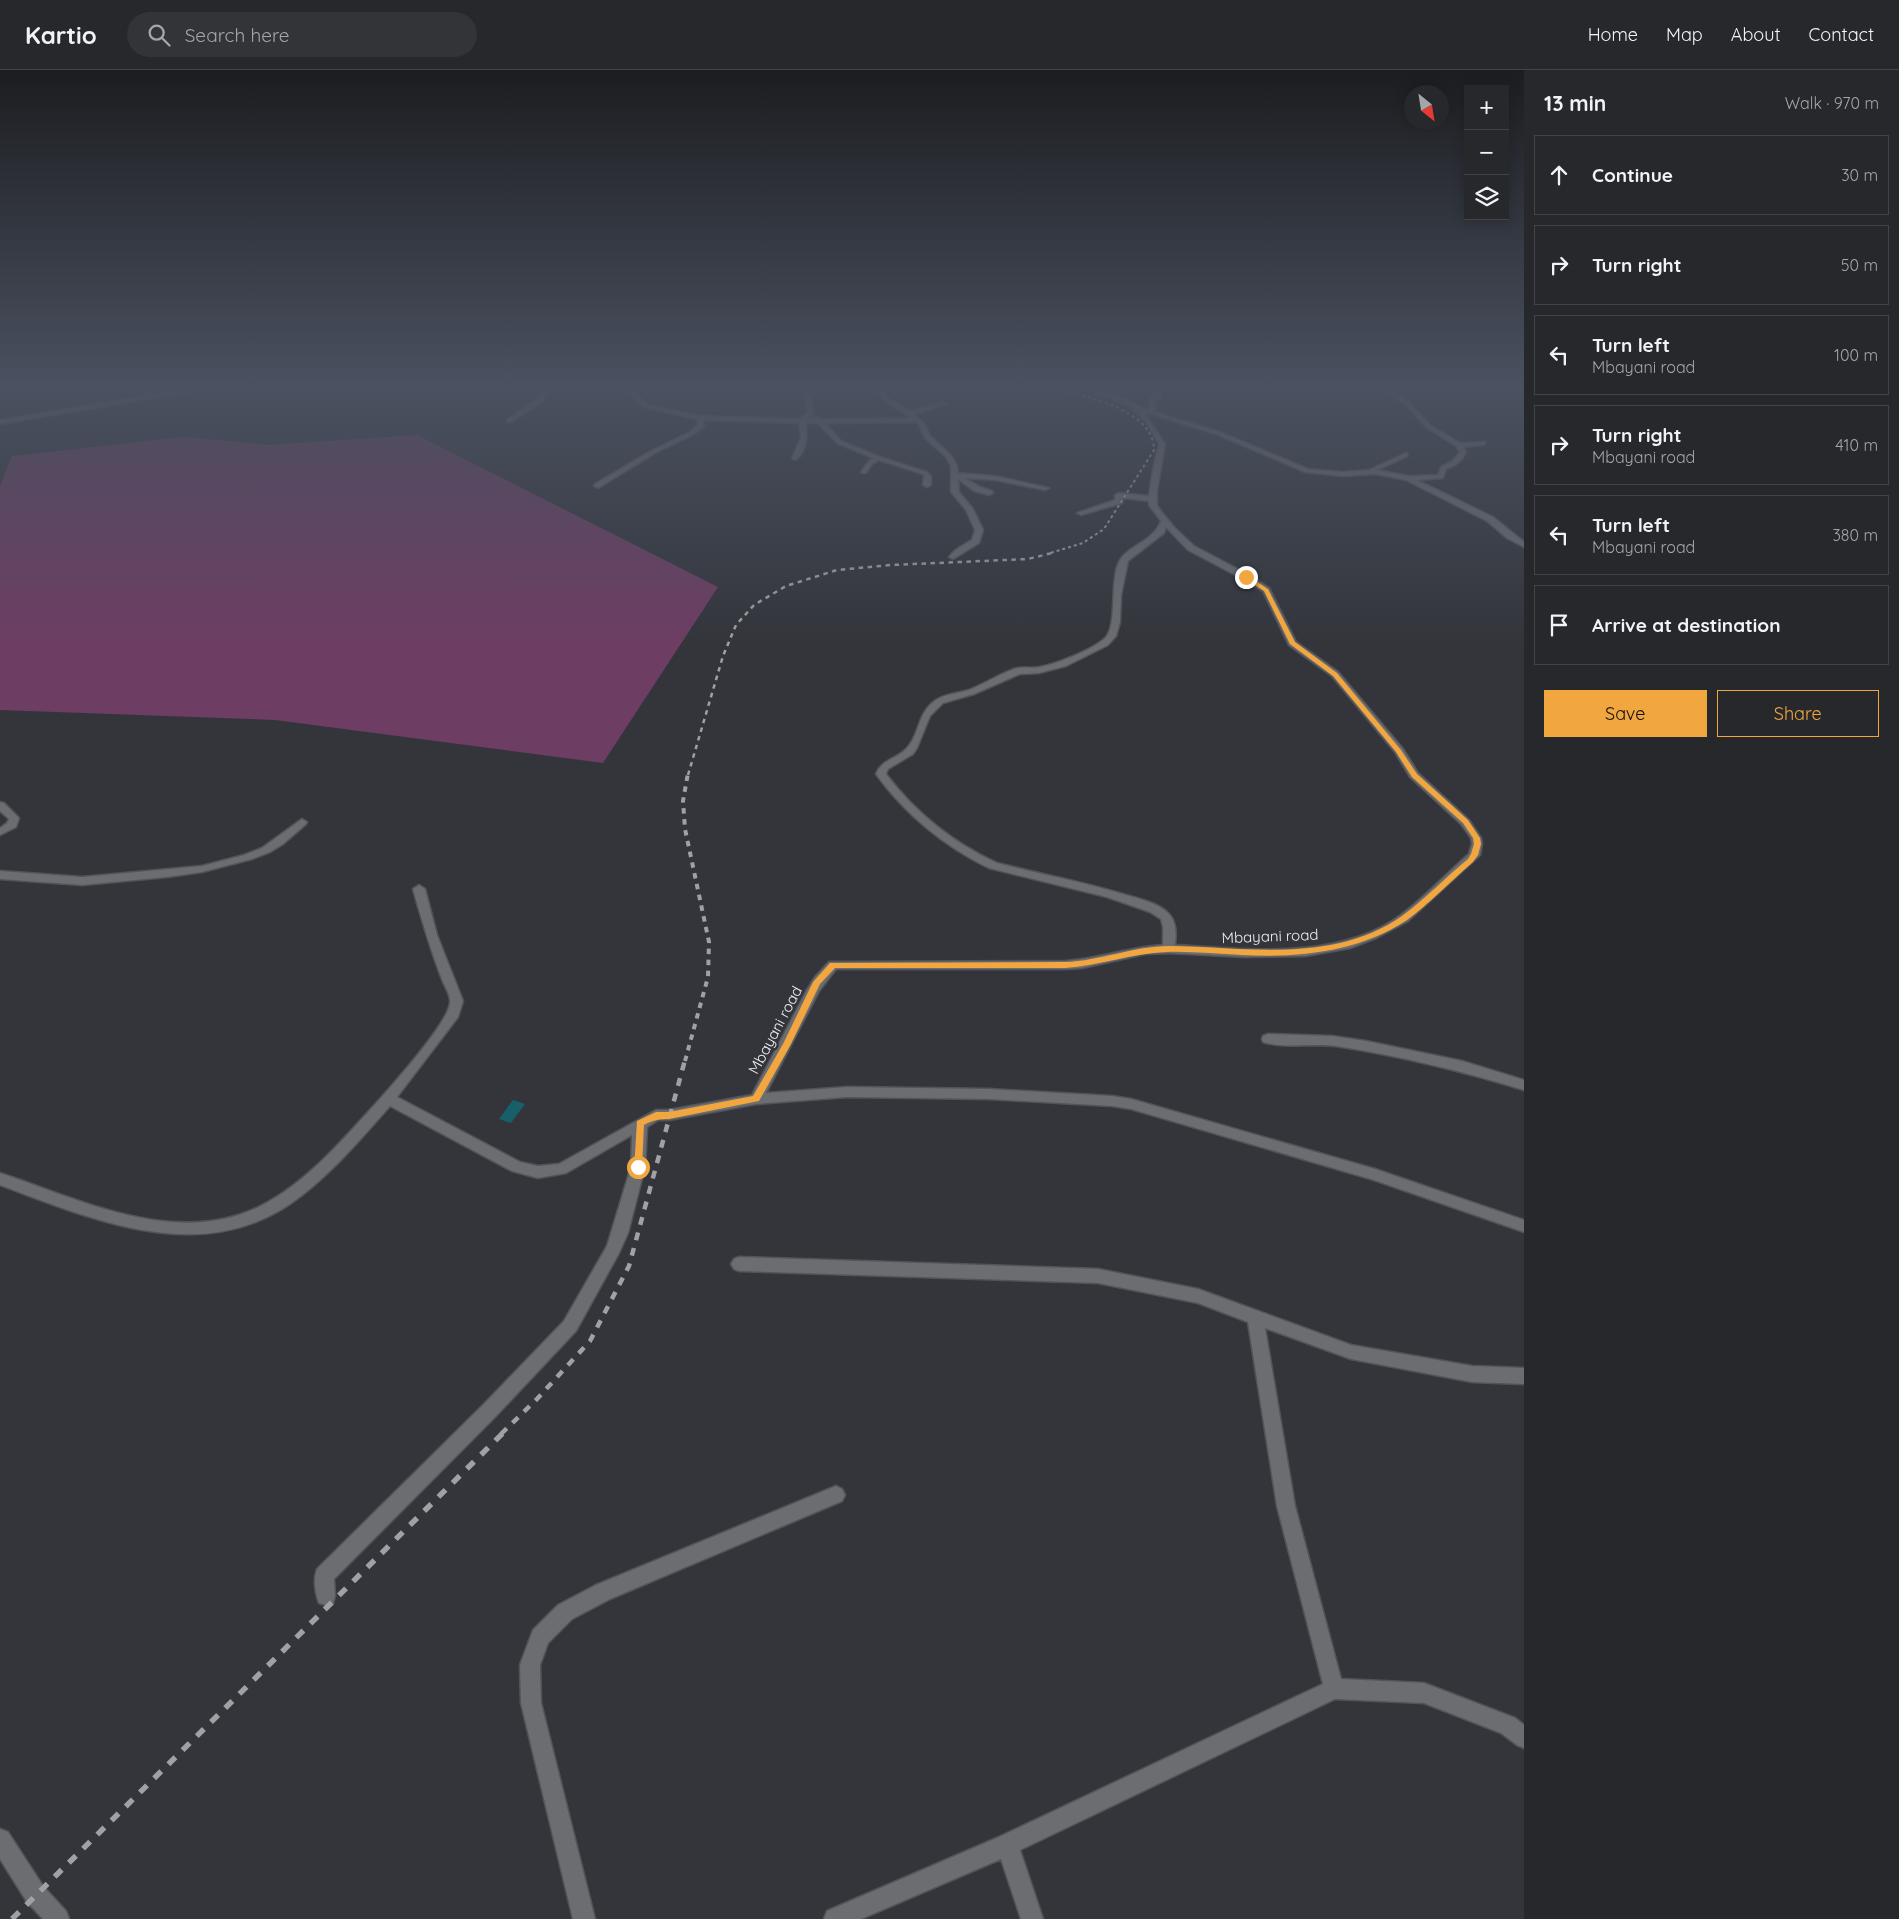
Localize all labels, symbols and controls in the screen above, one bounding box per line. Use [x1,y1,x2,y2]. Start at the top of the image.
search box [127,12,477,57]
text: Kartio [25,20,97,50]
icon: search [145,21,173,49]
text: Search here [185,23,290,47]
text: Home [1588,23,1638,46]
text: Map [1666,23,1703,46]
text: About [1731,23,1781,46]
text: Contact [1809,23,1874,46]
north arrow [1404,85,1449,130]
map controls [1464,85,1509,220]
button: + [1464,85,1509,130]
text: 13 min [1544,90,1606,116]
text: Walk · 970 m [1785,93,1879,113]
button: − [1464,130,1509,175]
icon: ahead [1545,161,1573,189]
text: Continue [1592,163,1673,187]
text: 30 m [1841,165,1878,185]
button: layers [1464,175,1509,220]
icon: right [1545,251,1573,279]
text: Turn right [1592,253,1681,277]
text: 50 m [1841,255,1878,275]
text: Turn left [1592,333,1670,357]
icon: left [1545,341,1573,369]
text: 100 m [1834,345,1878,365]
text: Mbayani road [1592,357,1695,377]
text: Turn right [1592,423,1681,447]
icon: right [1545,431,1573,459]
text: 410 m [1835,435,1878,455]
text: Mbayani road [1592,447,1695,467]
text: Turn left [1592,513,1670,537]
icon: left [1545,521,1573,549]
text: 380 m [1832,525,1878,545]
text: Mbayani road [1592,537,1695,557]
route end [1235,566,1258,589]
icon: arrive [1545,611,1573,639]
text: Arrive at destination [1592,613,1781,637]
button: Save [1544,690,1707,737]
button: Share [1717,690,1879,737]
street label: Mbayani road [1221,925,1319,947]
street label: Mbayani road [744,983,806,1077]
route start [627,1156,650,1179]

